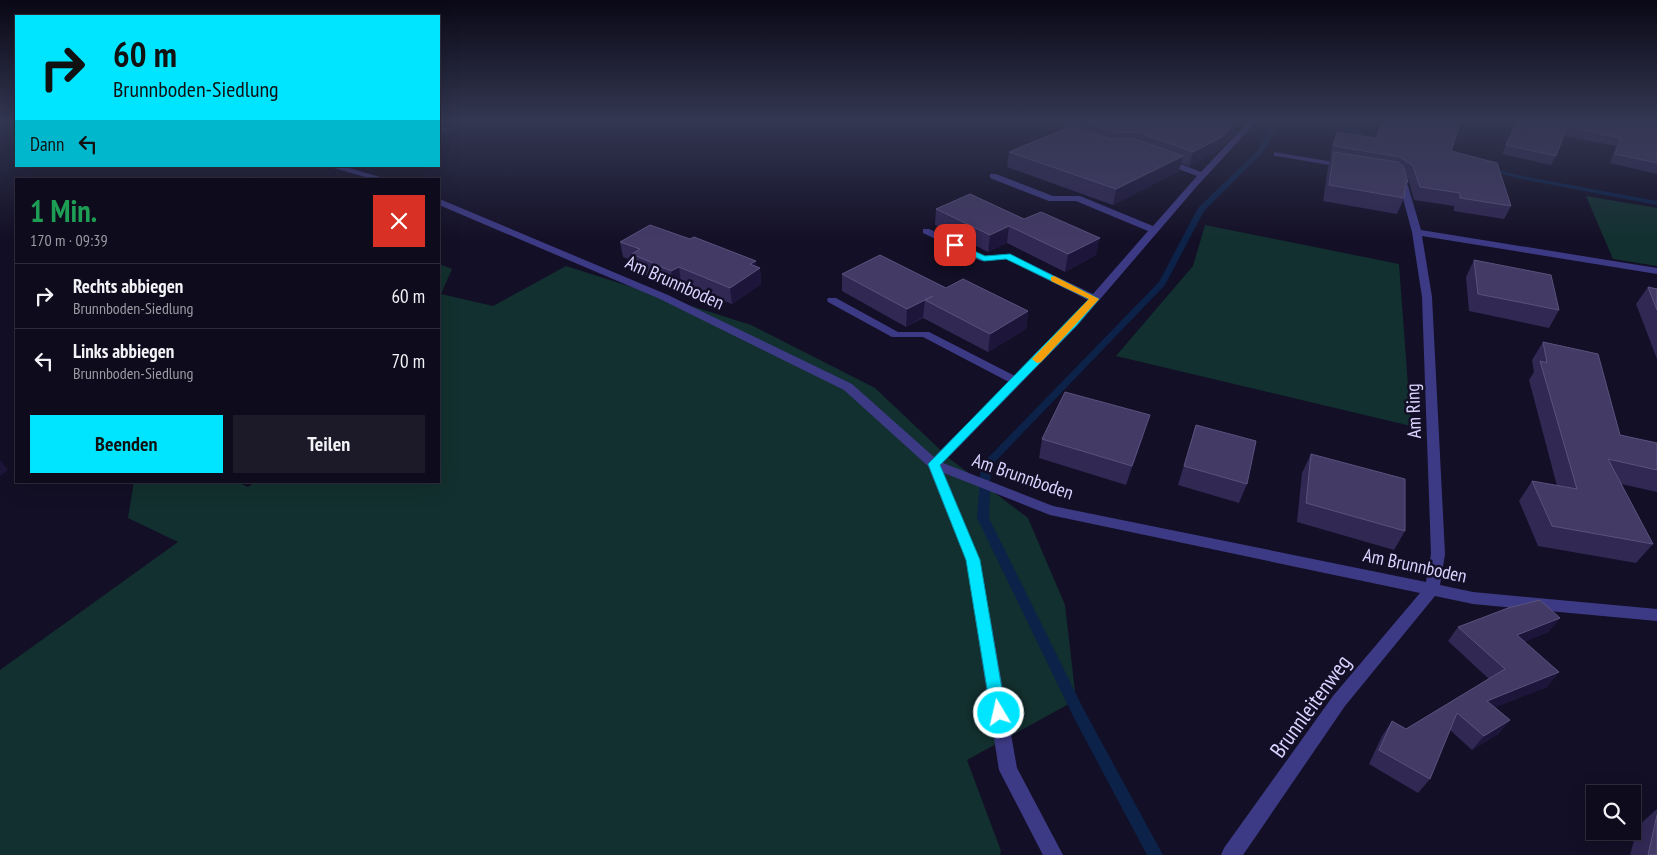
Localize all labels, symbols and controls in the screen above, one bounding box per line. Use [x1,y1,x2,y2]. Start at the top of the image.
text: 60 m [113,31,177,77]
icon: right [30,35,95,100]
text: Brunnboden-Siedlung [113,75,279,103]
icon: left [74,130,102,158]
text: Dann [30,132,64,156]
text: 1 Min. [30,191,97,230]
button: close [373,195,425,247]
pin [934,224,976,266]
text: 170 m · 09:39 [30,230,108,250]
icon: arrive [941,231,969,259]
street label: Am Brunnboden [622,250,728,314]
text: Rechts abbiegen [73,274,183,298]
icon: right [30,282,58,310]
text: 60 m [392,284,425,308]
text: Brunnboden-Siedlung [73,298,193,318]
text: Links abbiegen [73,339,174,363]
icon: left [30,347,58,375]
text: 70 m [392,349,425,373]
text: Brunnboden-Siedlung [73,363,193,383]
street label: Am Ring [1400,383,1426,439]
button: Beenden [30,415,223,473]
button: Teilen [233,415,425,473]
street label: Am Brunnboden [969,448,1077,504]
street label: Am Brunnboden [1361,542,1469,588]
street label: Brunnleitenweg [1263,649,1357,763]
position arrow [972,686,1024,738]
map controls [1586,785,1641,840]
button: search [1586,785,1641,840]

